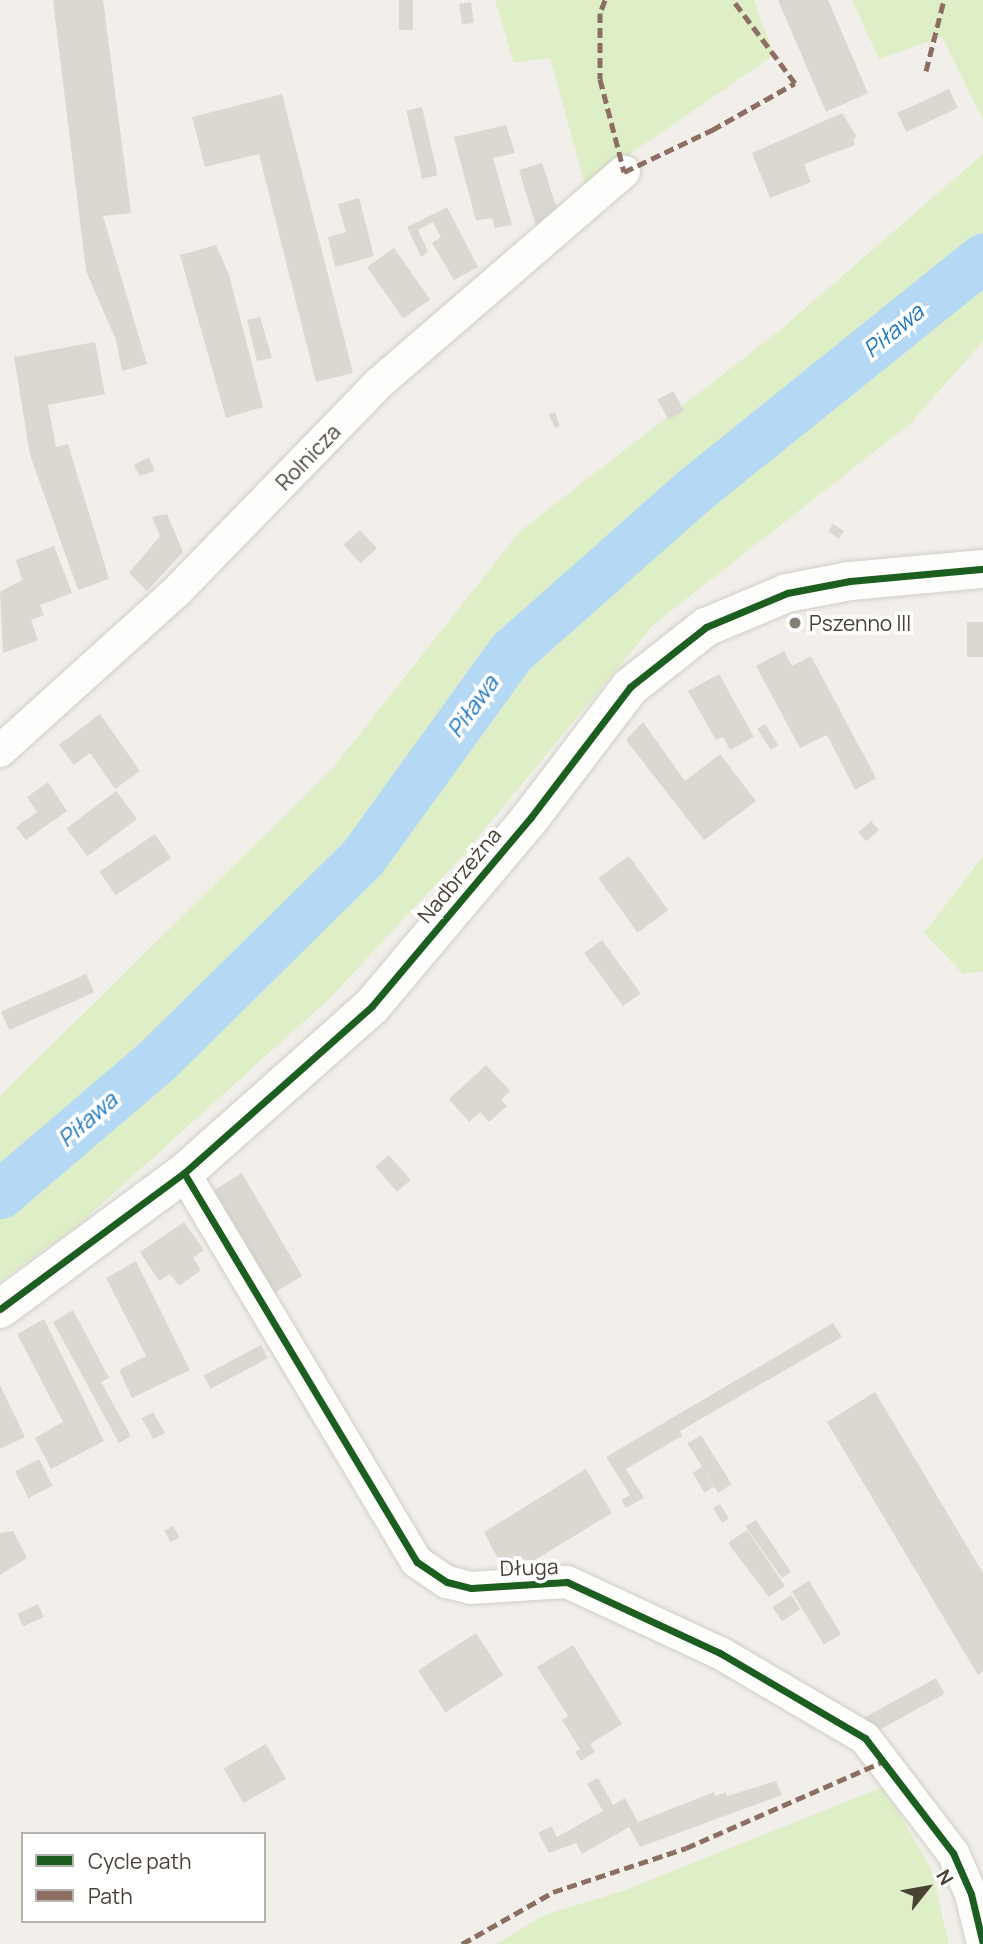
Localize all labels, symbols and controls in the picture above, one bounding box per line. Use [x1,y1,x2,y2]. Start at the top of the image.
water label: Piława [857,297,929,363]
street label: Rolnicza [271,419,345,495]
place label: Pszenno III [809,610,911,636]
marker: Pszenno III [787,615,803,631]
water label: Piława [440,670,504,742]
street label: Nadbrzeżna [412,822,506,928]
water label: Piława [52,1086,122,1152]
street label: Długa [499,1553,559,1581]
legend [21,1832,266,1923]
text: Cycle path [88,1847,191,1875]
north arrow [892,1853,962,1923]
text: N [930,1865,960,1890]
text: Path [88,1882,133,1910]

